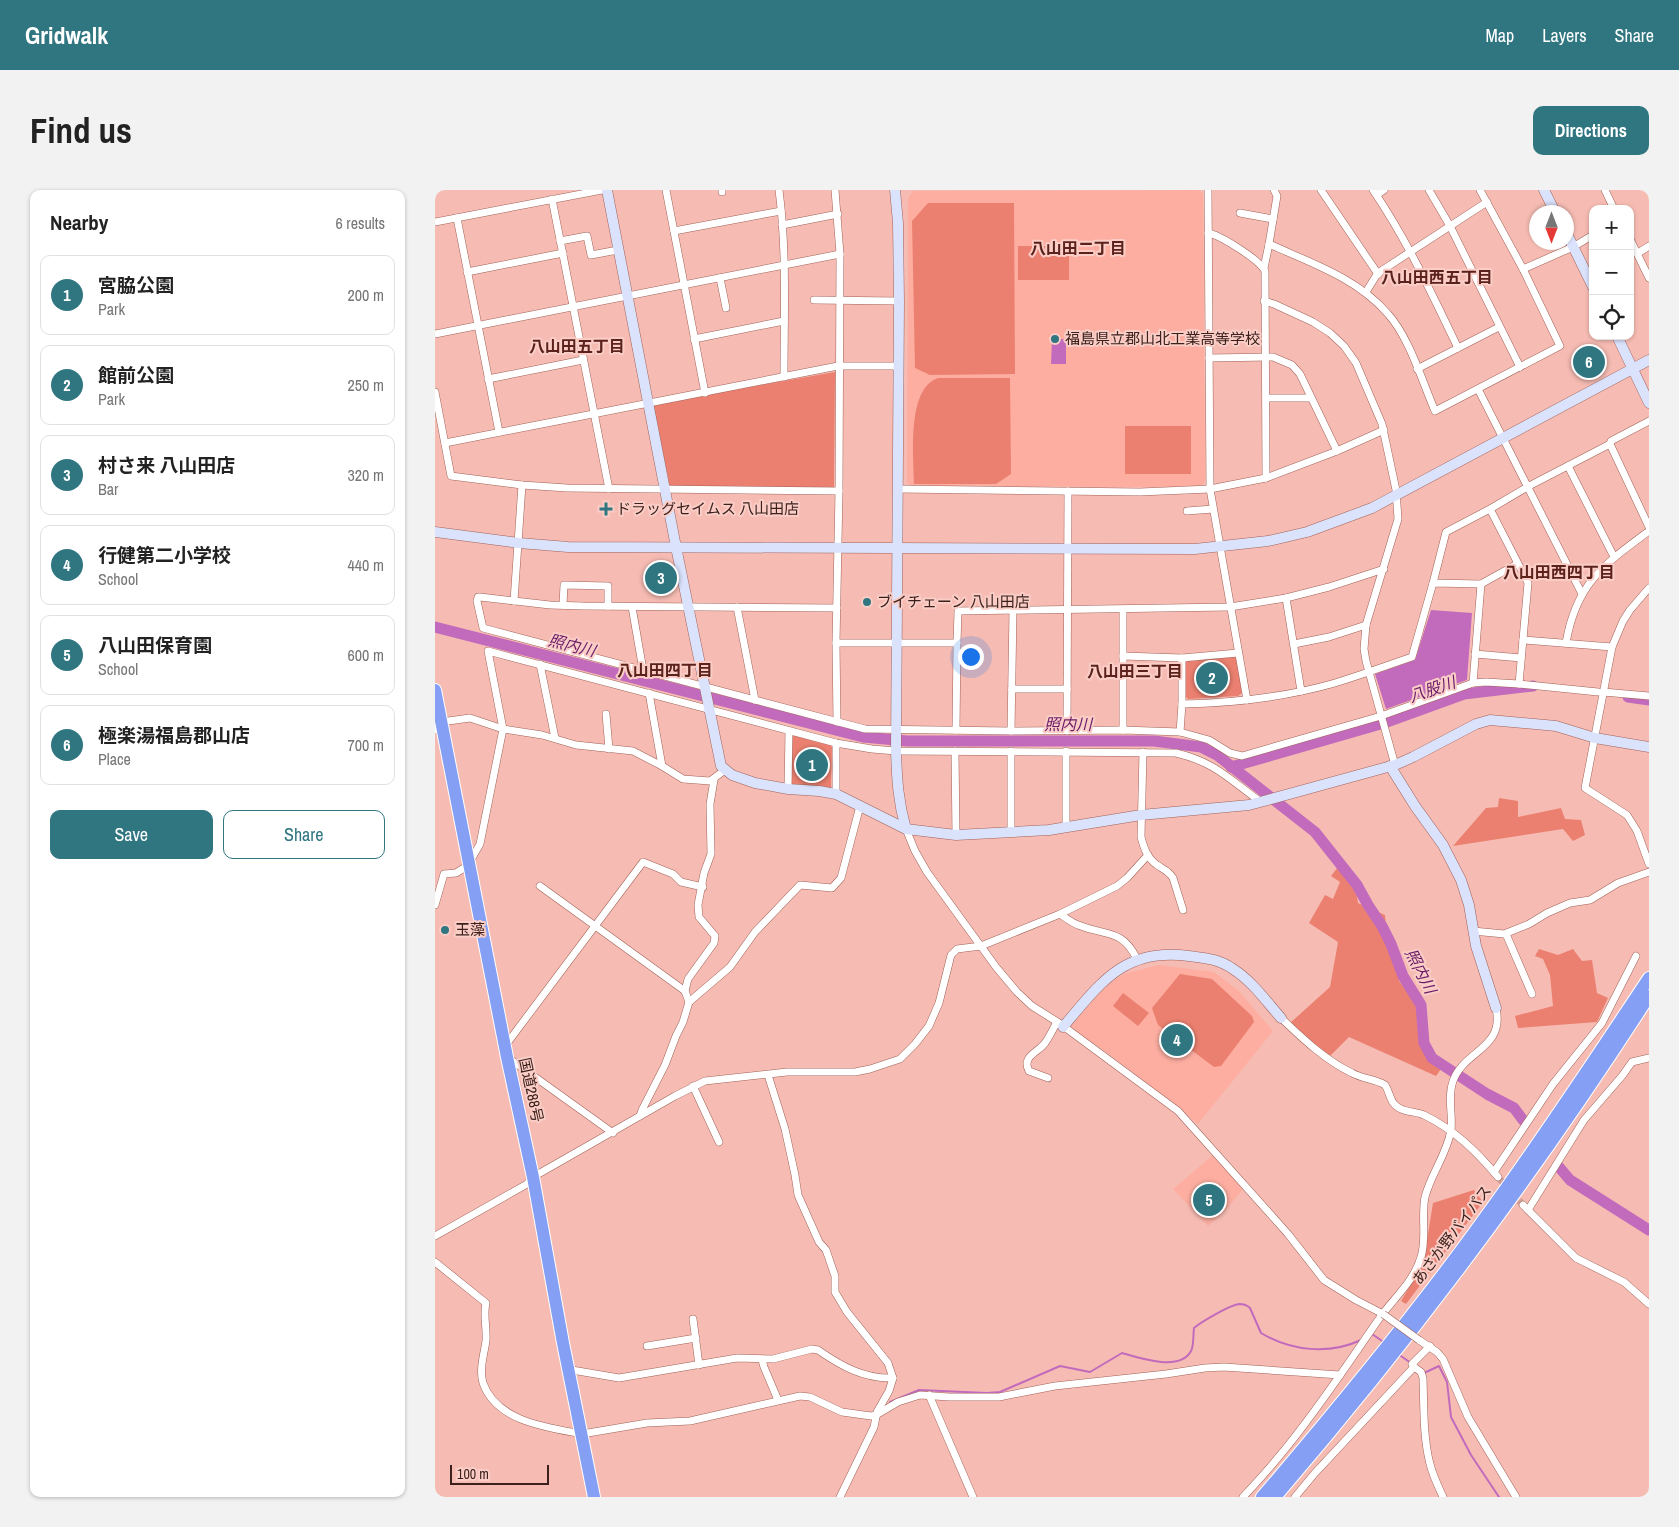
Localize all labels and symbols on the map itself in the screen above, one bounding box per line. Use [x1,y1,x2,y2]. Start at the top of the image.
north arrow [1529,205,1574,250]
district label: 八山田二丁目 [1030,237,1126,259]
district label: 八山田西五丁目 [1381,266,1493,288]
place label: 福島県立郡山北工業高等学校 [1065,328,1260,349]
marker: 福島県立郡山北工業高等学校 [1049,333,1061,345]
district label: 八山田五丁目 [529,335,625,357]
pin: 6 [1573,343,1605,381]
place label: ドラッグセイムス 八山田店 [616,498,799,519]
marker: ドラッグセイムス 八山田店 [600,503,612,515]
pin: 3 [645,559,677,597]
district label: 八山田西四丁目 [1503,561,1615,583]
place label: ブイチェーン 八山田店 [877,591,1030,612]
marker: ブイチェーン 八山田店 [861,596,873,608]
water label: 照内川 [546,629,600,662]
your location [958,644,984,670]
district label: 八山田四丁目 [617,659,713,681]
pin: 2 [1196,659,1228,697]
district label: 八山田三丁目 [1087,660,1183,682]
water label: 八股川 [1406,670,1460,707]
water label: 照内川 [1044,713,1094,735]
pin: 1 [796,746,828,784]
place label: 玉藻 [455,919,485,940]
marker: 玉藻 [439,924,451,936]
water label: 照内川 [1400,945,1443,999]
pin: 4 [1161,1021,1193,1059]
street label: 国道288号 [514,1056,549,1124]
pin: 5 [1193,1181,1225,1219]
street label: あさか野バイパス [1407,1181,1496,1289]
scale bar [450,1462,549,1485]

